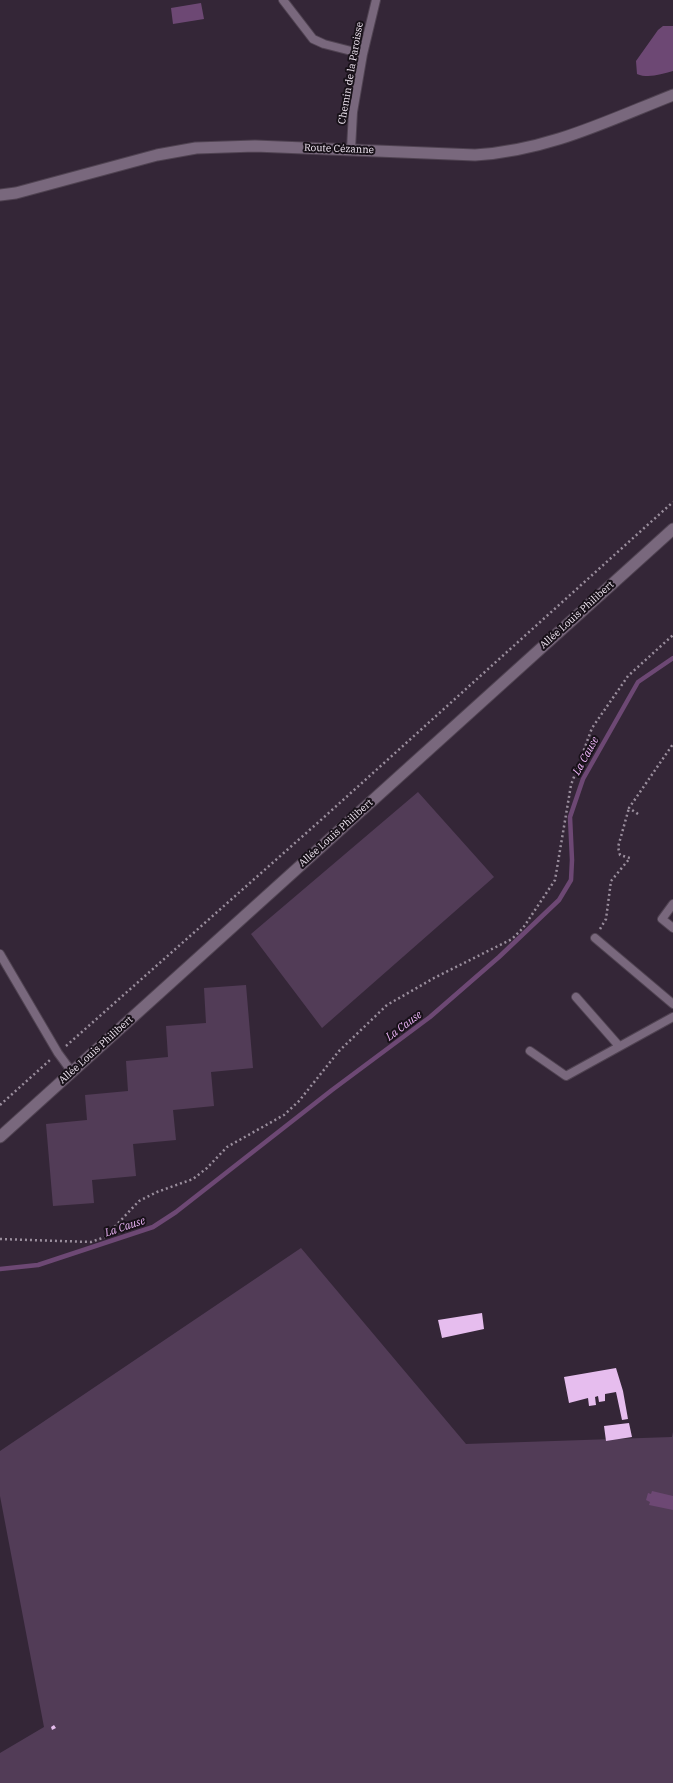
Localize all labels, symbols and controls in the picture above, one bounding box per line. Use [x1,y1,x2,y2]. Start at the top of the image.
street label: Chemin de la Paroisse [336,21,366,125]
street label: Route Cézanne [304,142,374,156]
street label: Allée Louis Philibert [538,579,616,651]
water label: La Cause [570,735,602,777]
street label: Allée Louis Philibert [297,797,375,869]
water label: La Cause [383,1008,425,1044]
street label: Allée Louis Philibert [57,1014,135,1086]
water label: La Cause [103,1214,147,1240]

